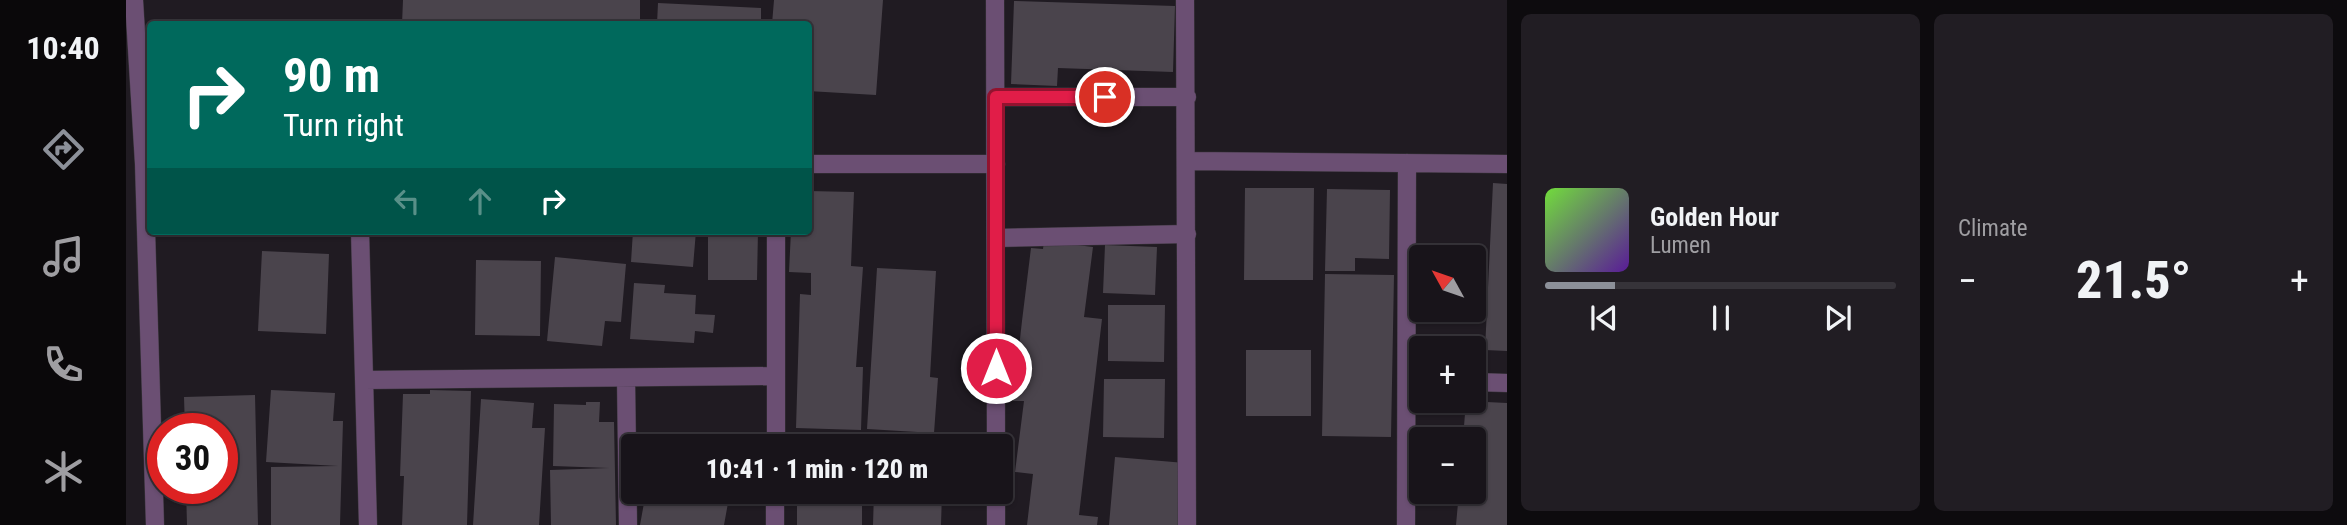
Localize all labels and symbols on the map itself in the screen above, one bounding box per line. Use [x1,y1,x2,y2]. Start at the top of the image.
pin [1075,67,1135,127]
north arrow [1409,245,1486,322]
position arrow [959,331,1033,405]
speed limit sign: 30 [147,413,238,504]

